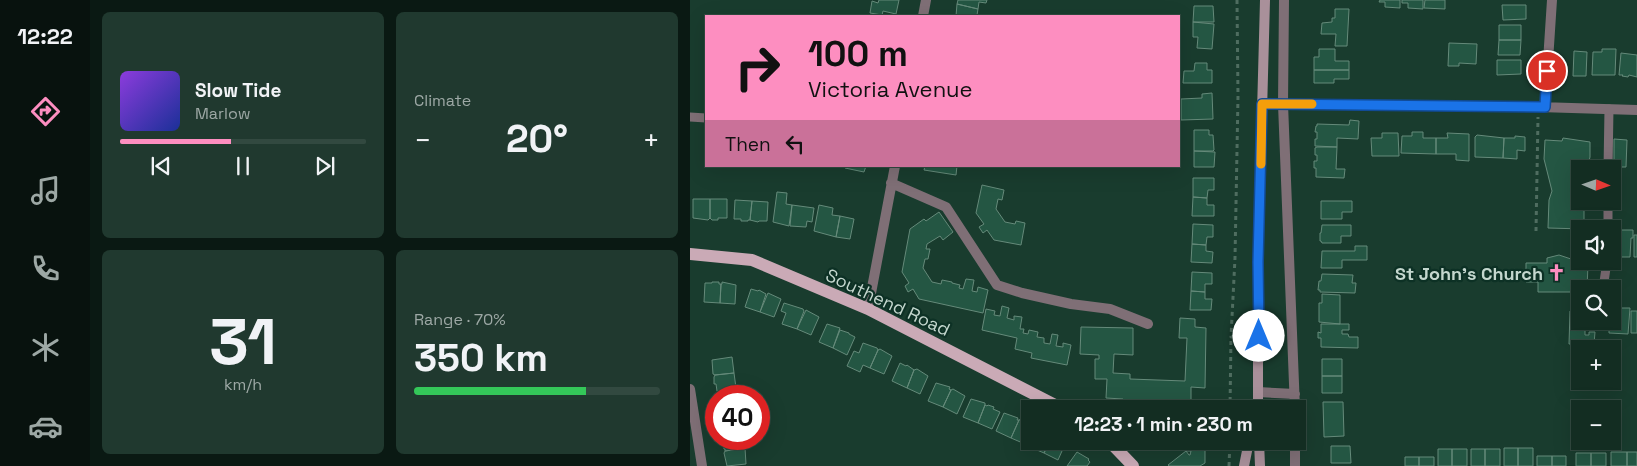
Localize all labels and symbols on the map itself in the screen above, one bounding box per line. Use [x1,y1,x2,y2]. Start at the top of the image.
pin [1526,50,1568,92]
north arrow [1571,160,1621,210]
place label: St John's Church [1395,262,1543,285]
street label: Southend Road [822,263,954,341]
church icon: St John's Church [1547,263,1567,283]
position arrow [1232,309,1284,361]
speed limit sign: 40 [705,385,770,450]

